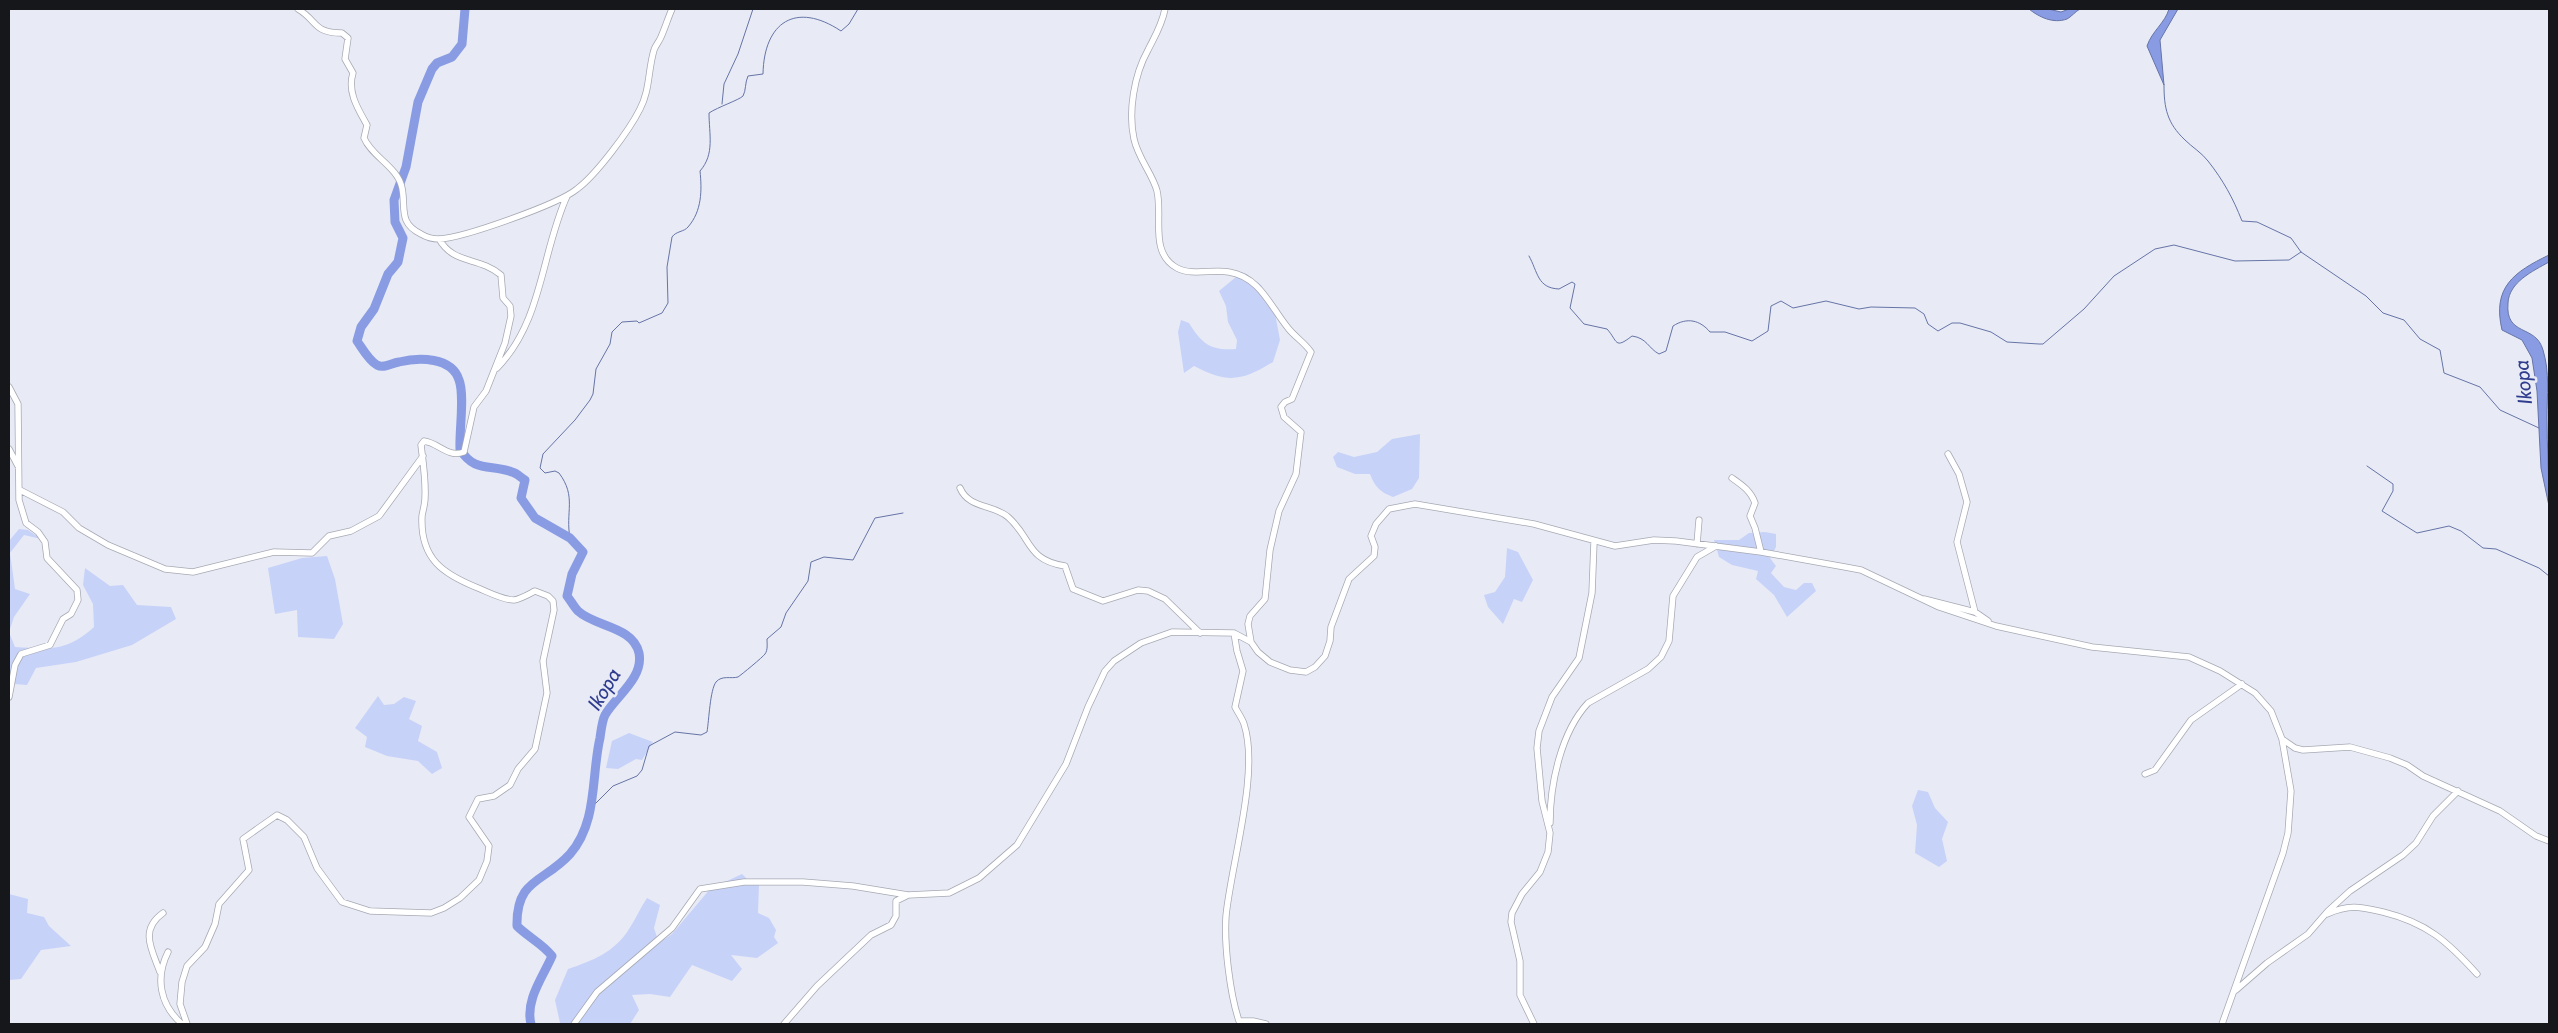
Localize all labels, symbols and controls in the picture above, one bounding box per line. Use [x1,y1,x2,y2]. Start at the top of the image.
water label: Ikopa [2509,359,2537,405]
water label: Ikopa [582,664,626,714]

